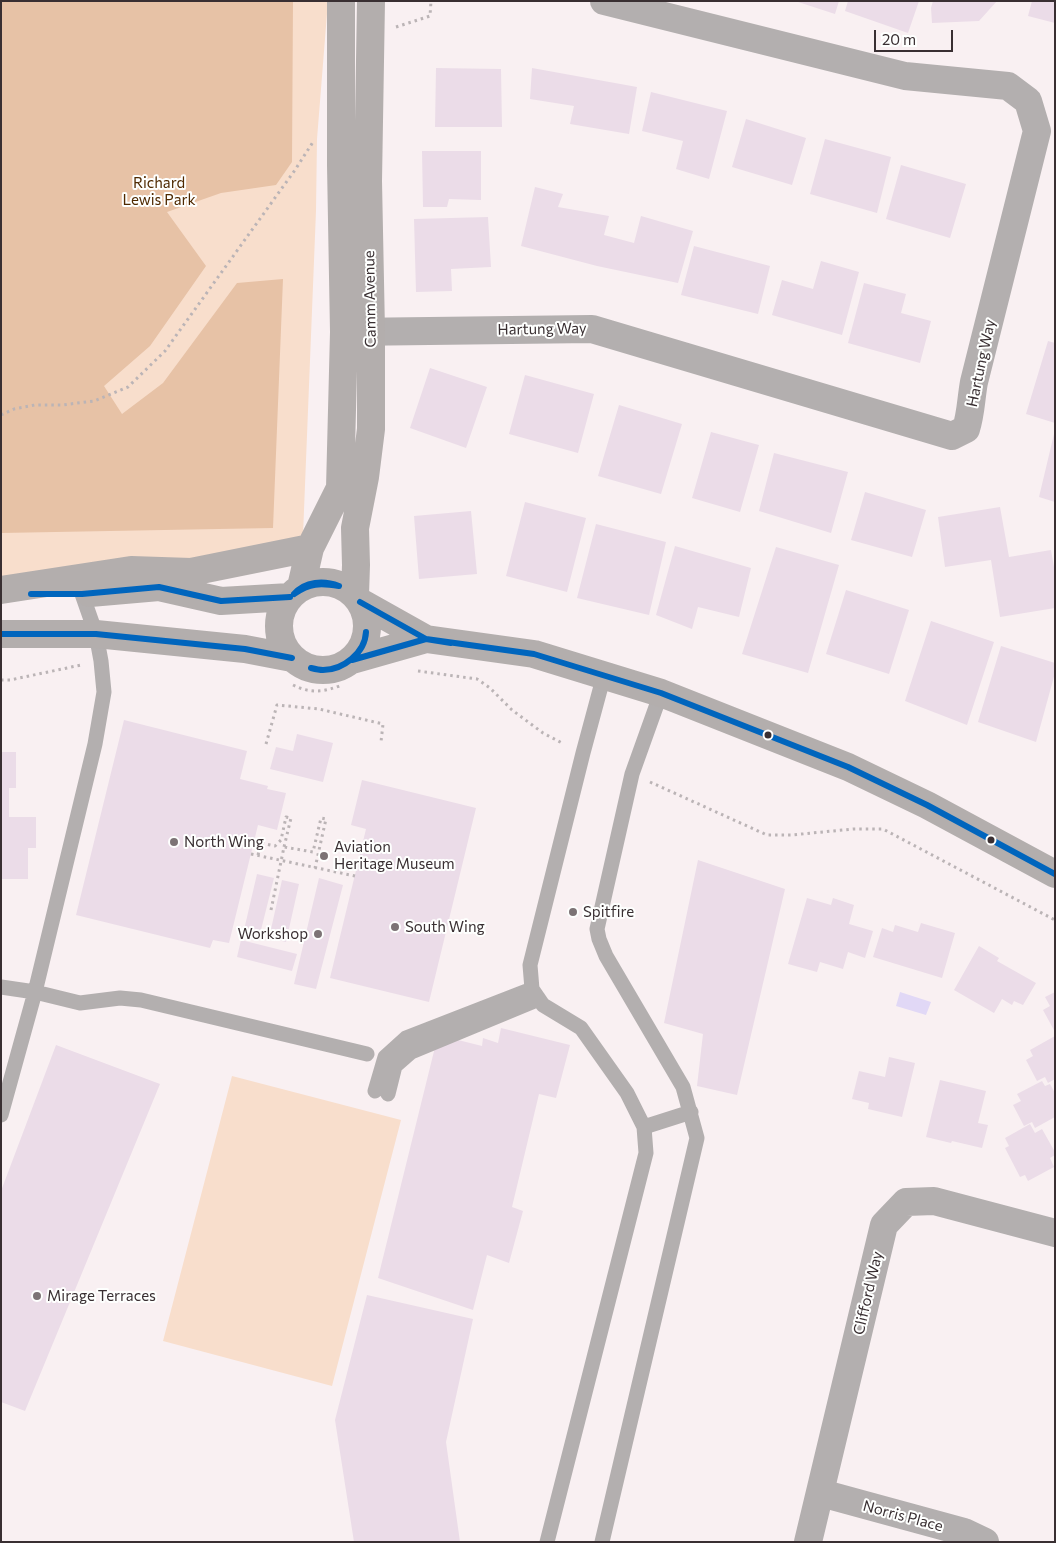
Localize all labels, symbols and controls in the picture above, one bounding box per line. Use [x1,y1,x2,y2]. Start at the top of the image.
scale bar [876,20,955,52]
text: 20 m [882,30,916,48]
park label: Richard Lewis Park [122,174,196,209]
street label: Camm Avenue [360,250,380,348]
street label: Hartung Way [963,318,999,408]
street label: Hartung Way [497,319,587,339]
unlabelled marker [763,730,773,740]
place label: North Wing [184,833,264,851]
unlabelled marker [986,835,996,845]
marker: North Wing [168,836,180,848]
place label: Aviation Heritage Museum [334,838,455,873]
marker: Aviation Heritage Museum [318,850,330,862]
place label: Spitfire [583,903,634,921]
marker: Spitfire [567,906,579,918]
place label: South Wing [405,918,485,936]
marker: South Wing [389,921,401,933]
place label: Workshop [237,925,308,943]
marker: Workshop [312,928,324,940]
street label: Clifford Way [850,1249,886,1337]
place label: Mirage Terraces [47,1287,156,1305]
marker: Mirage Terraces [31,1290,43,1302]
street label: Norris Place [861,1497,945,1535]

